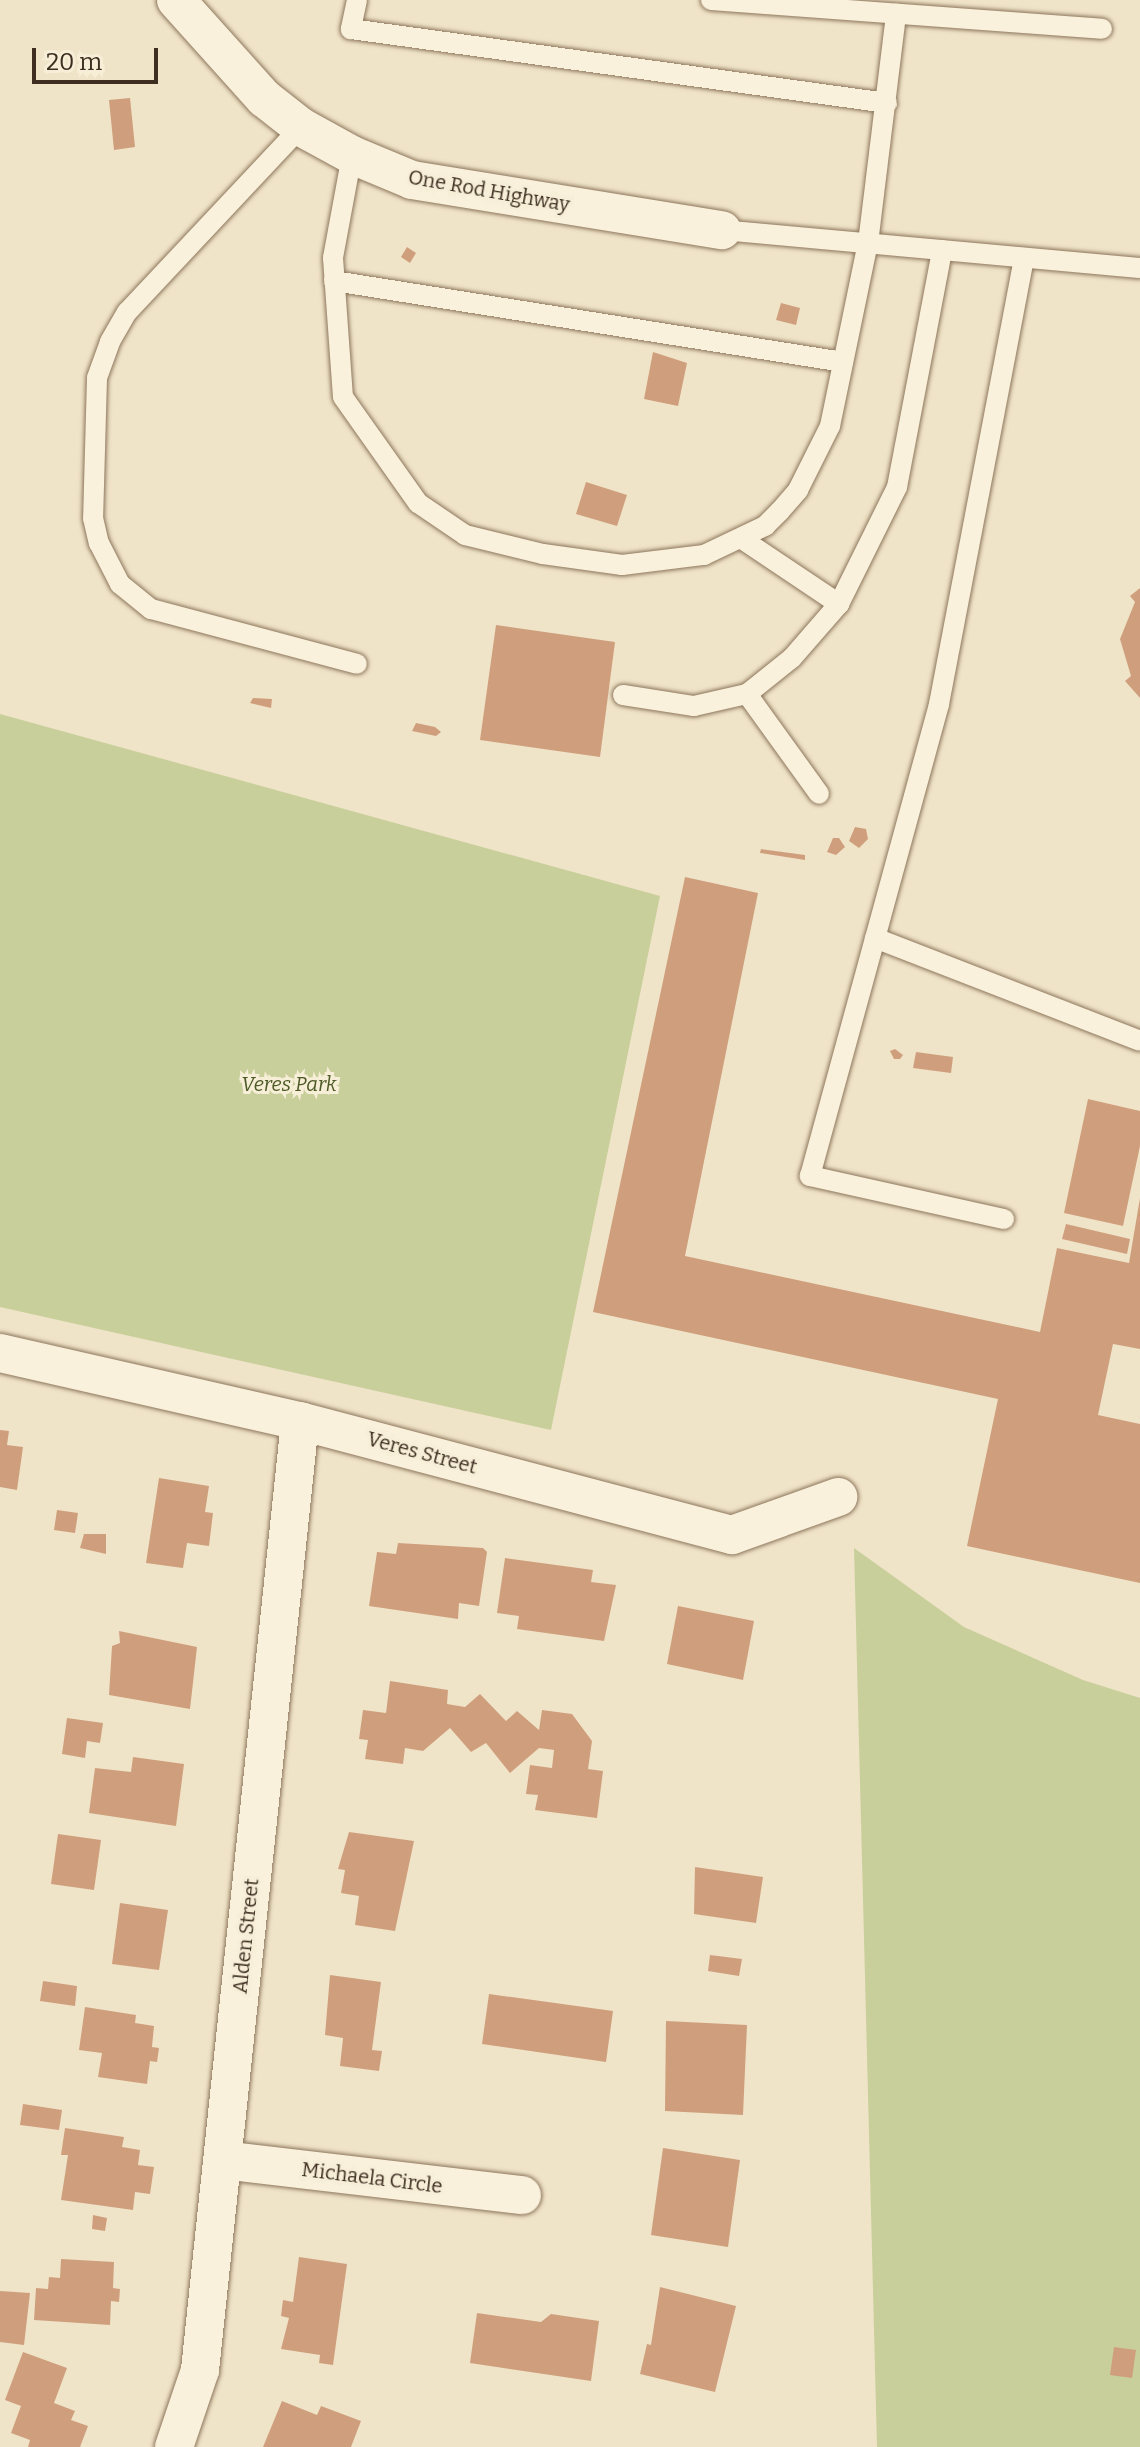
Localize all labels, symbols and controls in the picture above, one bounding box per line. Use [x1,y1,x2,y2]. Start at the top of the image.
scale bar [36,32,162,82]
text: 20 m [46,48,102,76]
street label: One Rod Highway [406,165,572,217]
park label: Veres Park [241,1072,337,1096]
street label: Veres Street [364,1427,480,1479]
street label: Alden Street [228,1877,264,1995]
street label: Michaela Circle [300,2157,444,2199]

